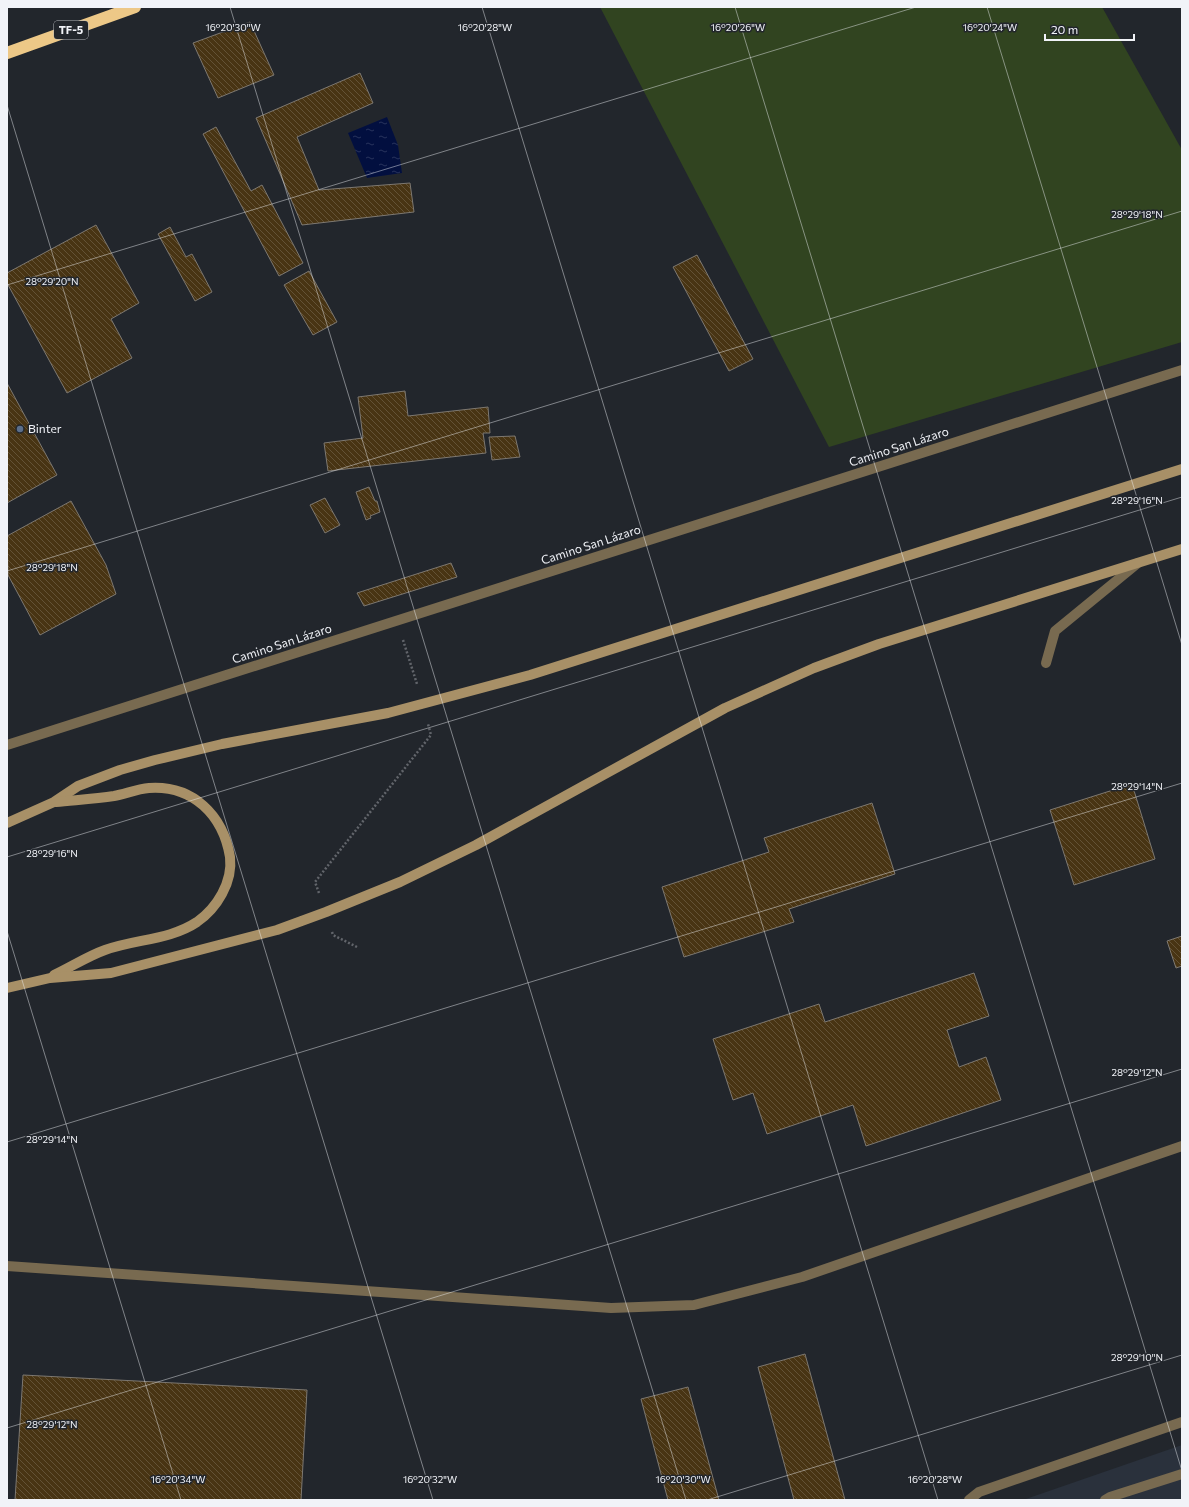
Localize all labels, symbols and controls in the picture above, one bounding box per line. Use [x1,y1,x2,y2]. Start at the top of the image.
scale bar [1045,16,1134,42]
road number: TF-5 [54,21,88,39]
text: 16°20'30"W [205,21,261,33]
text: 16°20'28"W [458,21,512,33]
text: 16°20'26"W [711,21,765,33]
text: 16°20'24"W [963,21,1017,33]
text: 20 m [1051,22,1078,36]
text: 28°29'18"N [1111,208,1163,220]
text: 28°29'20"N [25,275,79,287]
place label: Binter [28,421,62,435]
street label: Camino San Lázaro [847,423,950,469]
marker: Binter [15,424,25,434]
text: 28°29'16"N [1111,494,1163,506]
street label: Camino San Lázaro [539,521,642,567]
text: 28°29'18"N [26,561,78,573]
street label: Camino San Lázaro [230,620,333,666]
text: 28°29'14"N [1111,780,1163,792]
text: 28°29'16"N [26,847,78,859]
text: 28°29'12"N [1112,1066,1162,1078]
text: 28°29'14"N [26,1133,78,1145]
text: 28°29'10"N [1111,1351,1163,1363]
text: 28°29'12"N [27,1418,77,1430]
text: 16°20'34"W [151,1473,205,1485]
text: 16°20'32"W [403,1473,457,1485]
text: 16°20'30"W [655,1473,711,1485]
text: 16°20'28"W [908,1473,962,1485]

